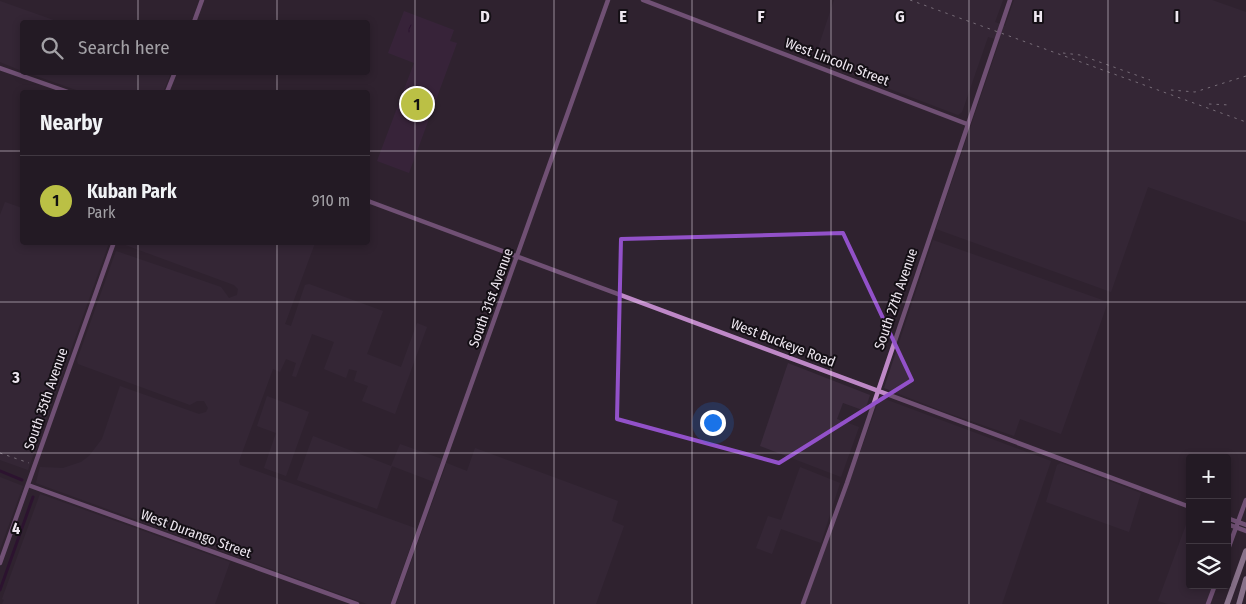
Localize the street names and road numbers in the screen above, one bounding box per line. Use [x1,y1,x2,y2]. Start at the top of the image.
street label: West Lincoln Street [783,34,892,90]
street label: South 31st Avenue [465,246,517,350]
street label: South 27th Avenue [871,246,921,352]
street label: West Buckeye Road [728,315,838,371]
street label: South 35th Avenue [21,346,71,452]
street label: West Durango Street [138,506,254,562]

